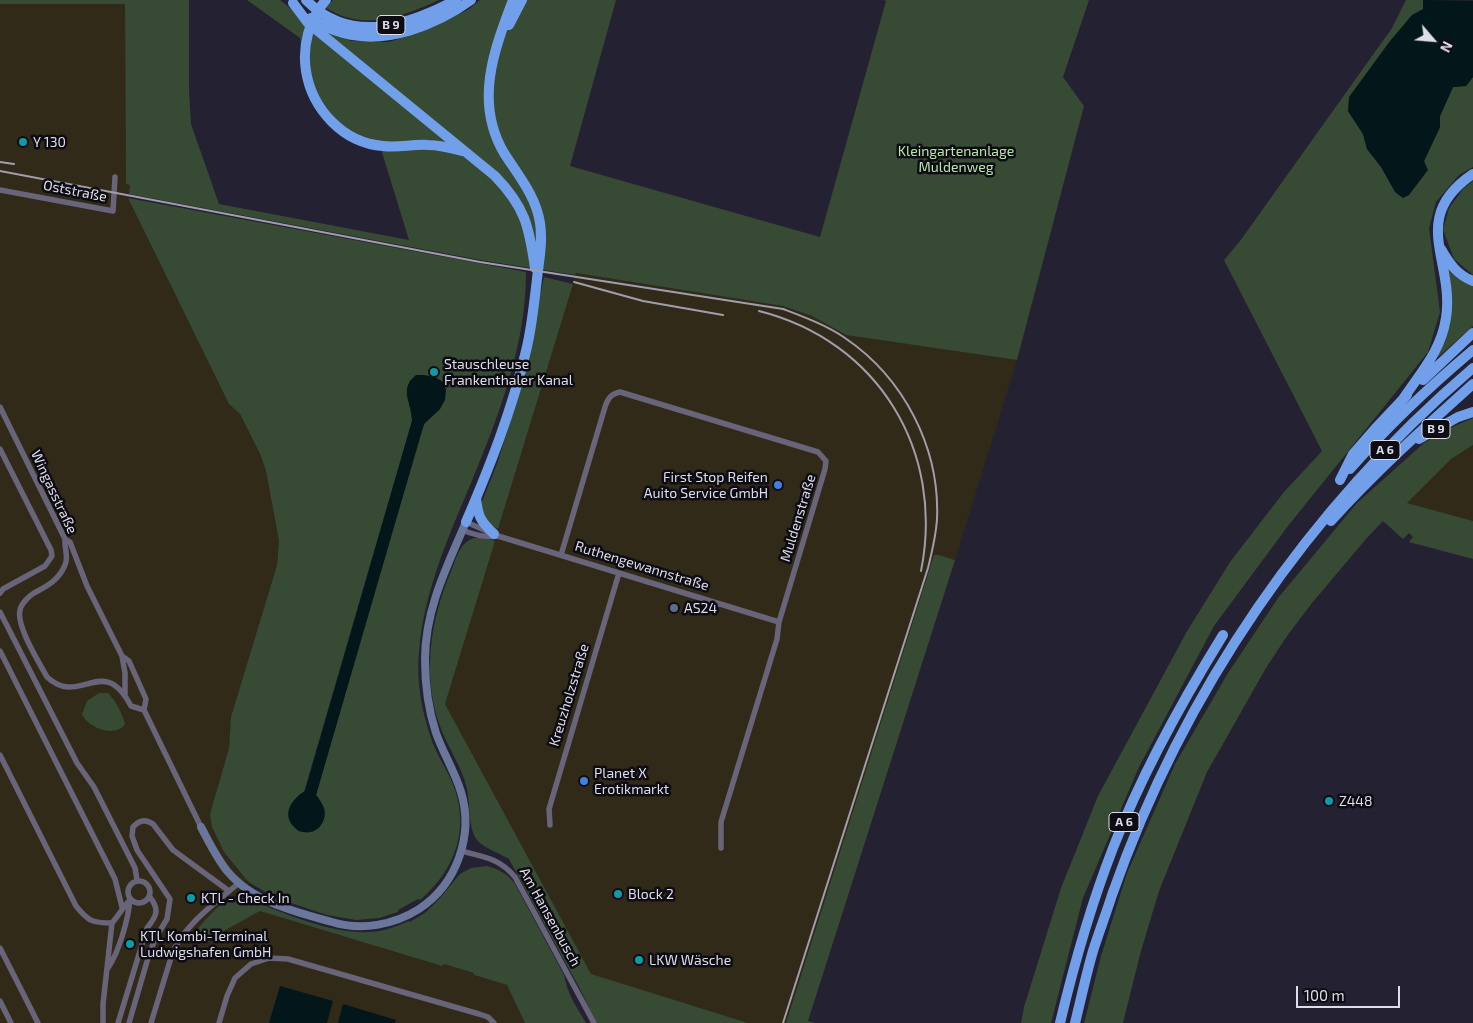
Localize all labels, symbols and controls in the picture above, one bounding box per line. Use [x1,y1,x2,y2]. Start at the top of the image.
north arrow [1408,15,1458,65]
road number: B 9 [377,16,405,34]
text: N [1437,39,1457,55]
place label: Y 130 [33,134,66,150]
marker: Y 130 [17,136,29,148]
park label: Kleingartenanlage Muldenweg [898,143,1014,176]
street label: Oststraße [42,177,108,205]
place label: Stauschleuse Frankenthaler Kanal [444,356,573,388]
marker: Stauschleuse Frankenthaler Kanal [428,366,440,378]
road number: B 9 [1422,419,1450,438]
road number: A 6 [1370,440,1400,460]
street label: Wingasstraße [27,448,81,536]
place label: First Stop Reifen Auito Service GmbH [644,469,768,502]
street label: Muldenstraße [777,472,819,564]
marker: First Stop Reifen Auito Service GmbH [772,479,784,491]
street label: Ruthengewannstraße [573,538,711,594]
place label: AS24 [684,600,717,616]
marker: AS24 [668,602,680,614]
street label: Kreuzholzstraße [545,642,593,748]
place label: Planet X Erotikmarkt [594,765,669,798]
marker: Planet X Erotikmarkt [578,775,590,787]
place label: Z448 [1339,793,1372,809]
marker: Z448 [1323,795,1335,807]
road number: A 6 [1109,812,1139,832]
street label: Am Hansenbusch [516,865,584,969]
place label: Block 2 [628,886,674,902]
marker: Block 2 [612,888,624,900]
place label: KTL - Check In [201,890,290,906]
marker: KTL - Check In [185,892,197,904]
place label: KTL Kombi-Terminal Ludwigshafen GmbH [140,928,271,960]
marker: KTL Kombi-Terminal Ludwigshafen GmbH [124,938,136,950]
place label: LKW Wäsche [649,952,731,968]
marker: LKW Wäsche [633,954,645,966]
scale bar [1298,976,1402,1008]
text: 100 m [1304,986,1345,1004]

